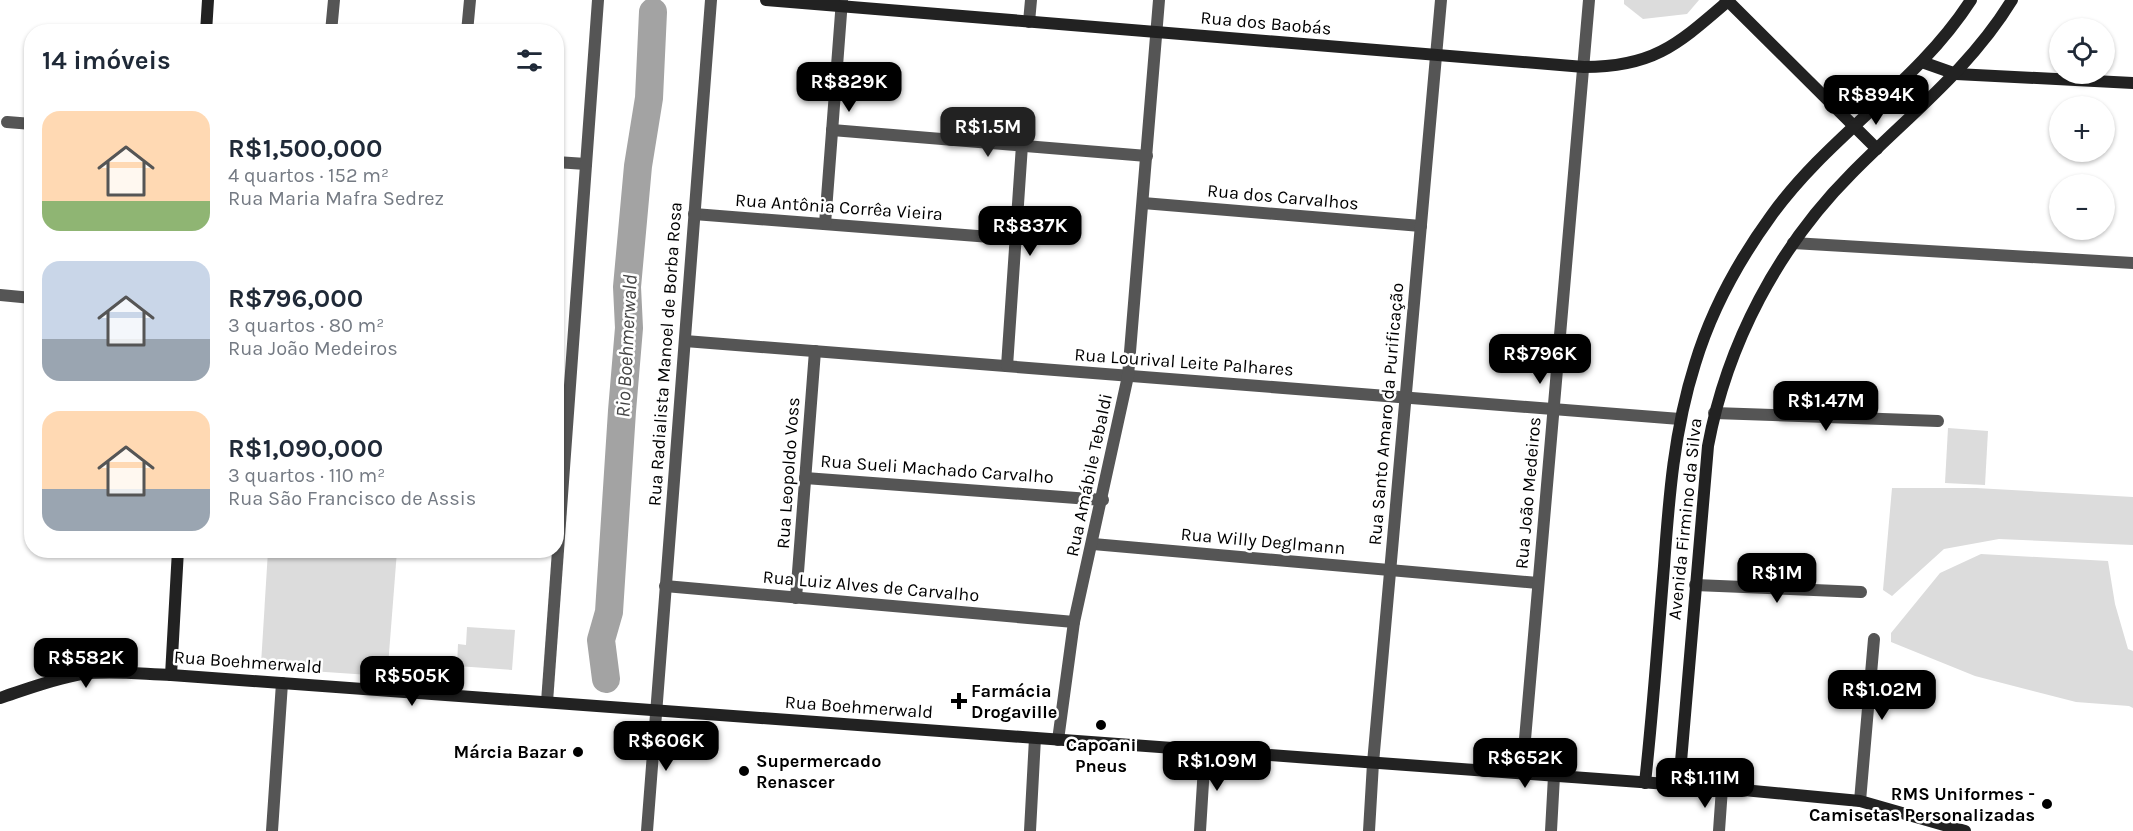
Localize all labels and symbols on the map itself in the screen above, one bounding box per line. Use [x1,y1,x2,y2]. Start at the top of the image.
street label: Rua dos Baobás [1200,6,1332,40]
pin: R$829K [800,62,898,113]
pin: R$894K [1827,75,1925,126]
pin: R$1.5M [939,107,1037,158]
street label: Rua dos Carvalhos [1206,179,1360,215]
street label: Rua Antônia Corrêa Vieira [734,189,944,225]
street label: Rua Radialista Manoel de Borba Rosa [643,201,687,507]
pin: R$837K [981,206,1079,257]
water label: Rio Boehmerwald [611,273,642,418]
street label: Rua Santo Amaro da Purificação [1364,282,1408,546]
pin: R$796K [1491,334,1589,385]
street label: Rua Lourival Leite Palhares [1074,343,1294,381]
pin: R$1.47M [1771,381,1881,432]
street label: Rua Amábile Tebaldi [1061,391,1117,559]
street label: Rua Leopoldo Voss [772,396,804,550]
street label: Rua João Medeiros [1510,416,1546,570]
street label: Avenida Firmino da Silva [1663,417,1707,621]
street label: Rua Sueli Machado Carvalho [820,450,1054,488]
street label: Rua Willy Deglmann [1180,523,1346,559]
pin: R$1M [1741,553,1813,604]
street label: Rua Luiz Alves de Carvalho [762,566,980,606]
pin: R$582K [37,638,135,689]
street label: Rua Boehmerwald [173,646,323,678]
pin: R$505K [363,656,461,707]
pin: R$1.02M [1827,670,1937,721]
place label: Farmácia Drogaville [971,680,1057,723]
street label: Rua Boehmerwald [784,691,934,723]
marker: Farmácia Drogaville [952,694,966,708]
marker: Capoani Pneus [1094,718,1108,732]
pin: R$606K [617,721,715,772]
place label: Capoani Pneus [1066,734,1136,777]
pin: R$652K [1476,738,1574,789]
place label: Márcia Bazar [453,741,566,763]
pin: R$1.09M [1162,741,1272,792]
marker: Márcia Bazar [571,745,585,759]
place label: Supermercado Renascer [756,750,881,793]
pin: R$1.11M [1650,758,1760,809]
marker: Supermercado Renascer [737,764,751,778]
place label: RMS Uniformes - Camisetas Personalizadas [1809,783,2035,826]
marker: RMS Uniformes - Camisetas Personalizadas [2040,797,2054,811]

